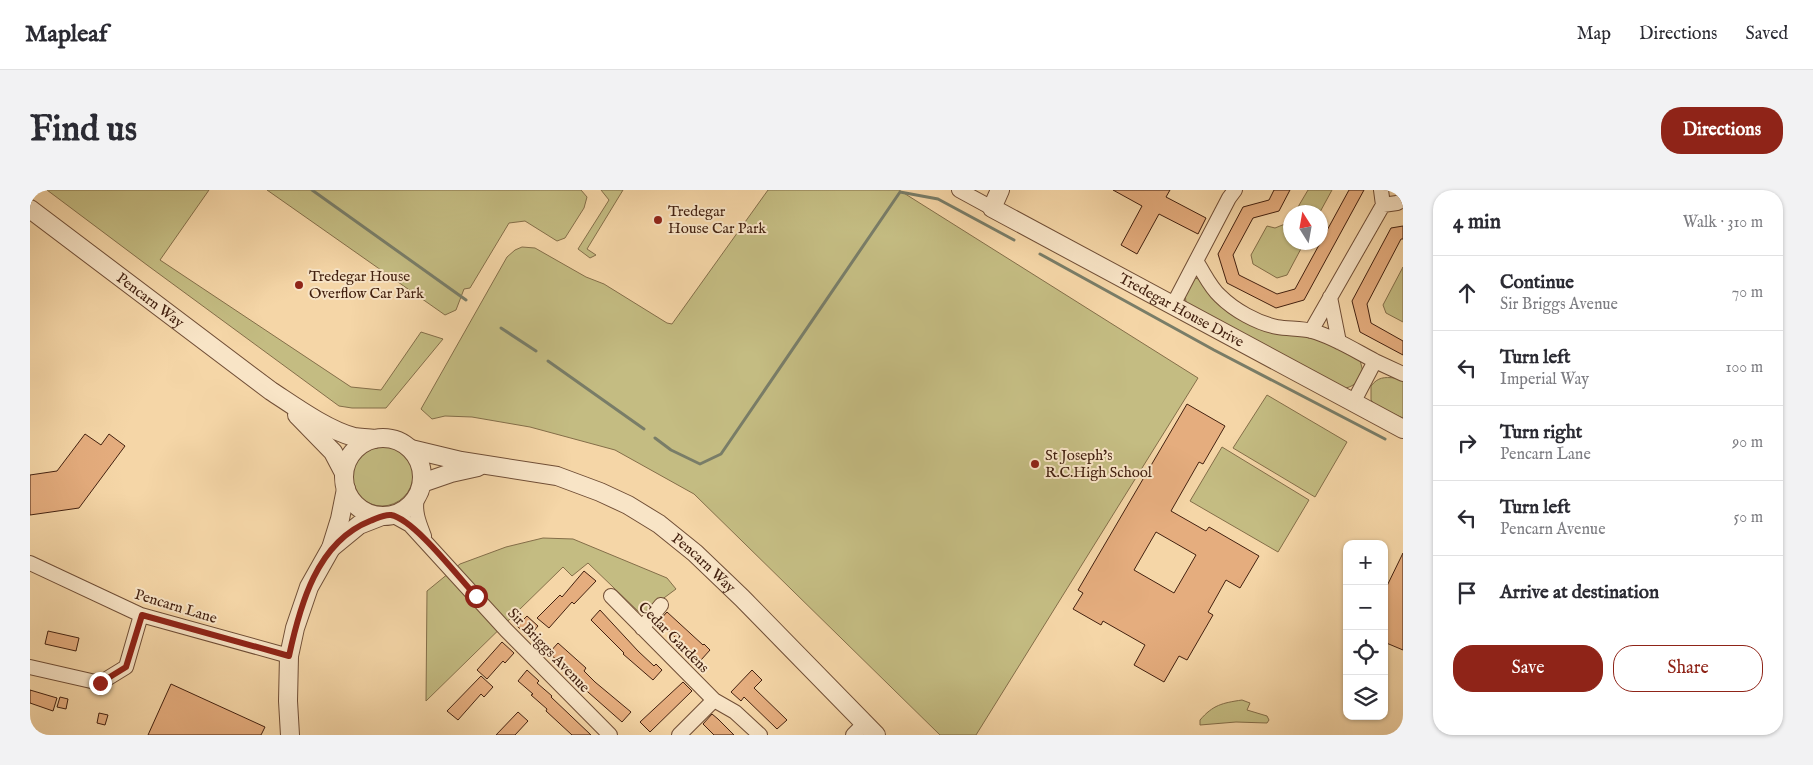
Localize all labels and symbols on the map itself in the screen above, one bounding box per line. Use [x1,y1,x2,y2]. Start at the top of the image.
place label: Tredegar House Car Park [668,202,767,238]
north arrow [1283,205,1328,250]
marker: Tredegar House Car Park [652,214,664,226]
place label: Tredegar House Overflow Car Park [309,267,425,303]
street label: Pencarn Way [112,269,188,333]
street label: Tredegar House Drive [1116,269,1247,352]
marker: Tredegar House Overflow Car Park [293,279,305,291]
place label: St Joseph's R.C.High School [1045,446,1153,482]
marker: St Joseph's R.C.High School [1029,458,1041,470]
street label: Pencarn Way [668,529,740,597]
street label: Pencarn Lane [132,585,219,628]
route start [465,585,488,608]
street label: Cedar Gardens [634,598,713,677]
street label: Sir Briggs Avenue [503,604,594,697]
route end [89,672,112,695]

